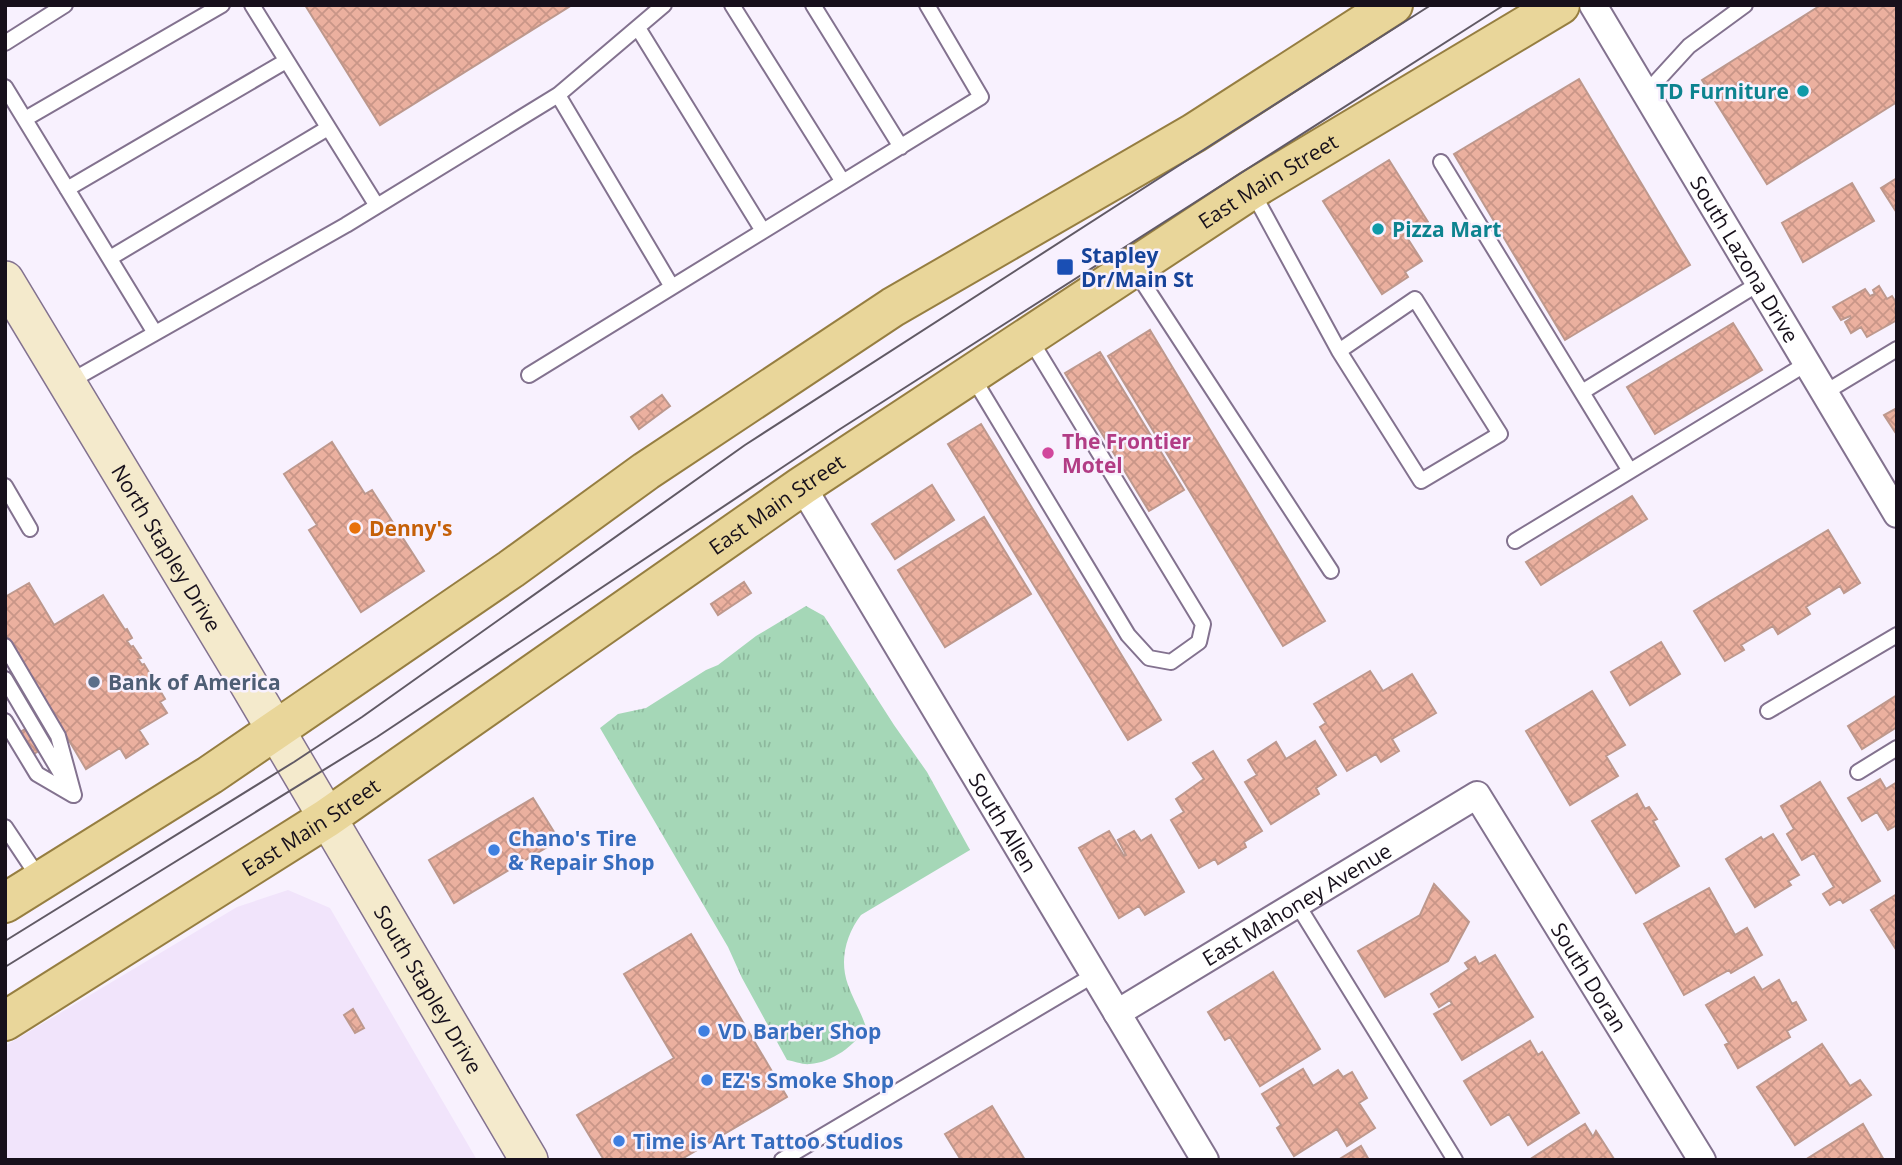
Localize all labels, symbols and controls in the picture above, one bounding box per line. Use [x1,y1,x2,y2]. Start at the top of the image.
place label: TD Furniture [1656,77,1789,105]
marker: TD Furniture [1795,83,1811,99]
street label: East Main Street [1193,127,1343,235]
street label: South Lazona Drive [1684,171,1805,348]
place label: Pizza Mart [1392,215,1501,243]
marker: Pizza Mart [1370,221,1386,237]
place label: Stapley Dr/Main St [1081,241,1194,293]
marker: Stapley Dr/Main St [1055,257,1075,277]
place label: The Frontier Motel [1062,427,1192,479]
marker: The Frontier Motel [1040,445,1056,461]
street label: East Main Street [703,448,850,561]
street label: North Stapley Drive [105,459,228,637]
place label: Denny's [369,514,453,542]
marker: Denny's [347,520,363,536]
place label: Bank of America [108,668,281,696]
marker: Bank of America [86,674,102,690]
street label: South Allen [963,767,1044,877]
street label: East Main Street [236,772,385,882]
place label: Chano's Tire & Repair Shop [508,824,655,876]
street label: East Mahoney Avenue [1197,836,1396,972]
marker: Chano's Tire & Repair Shop [486,842,502,858]
street label: South Stapley Drive [368,900,489,1079]
street label: South Doran [1545,917,1634,1037]
place label: VD Barber Shop [718,1017,881,1045]
marker: VD Barber Shop [696,1023,712,1039]
place label: EZ's Smoke Shop [721,1066,894,1094]
marker: EZ's Smoke Shop [699,1072,715,1088]
place label: Time is Art Tattoo Studios [633,1127,903,1155]
marker: Time is Art Tattoo Studios [611,1133,627,1149]

